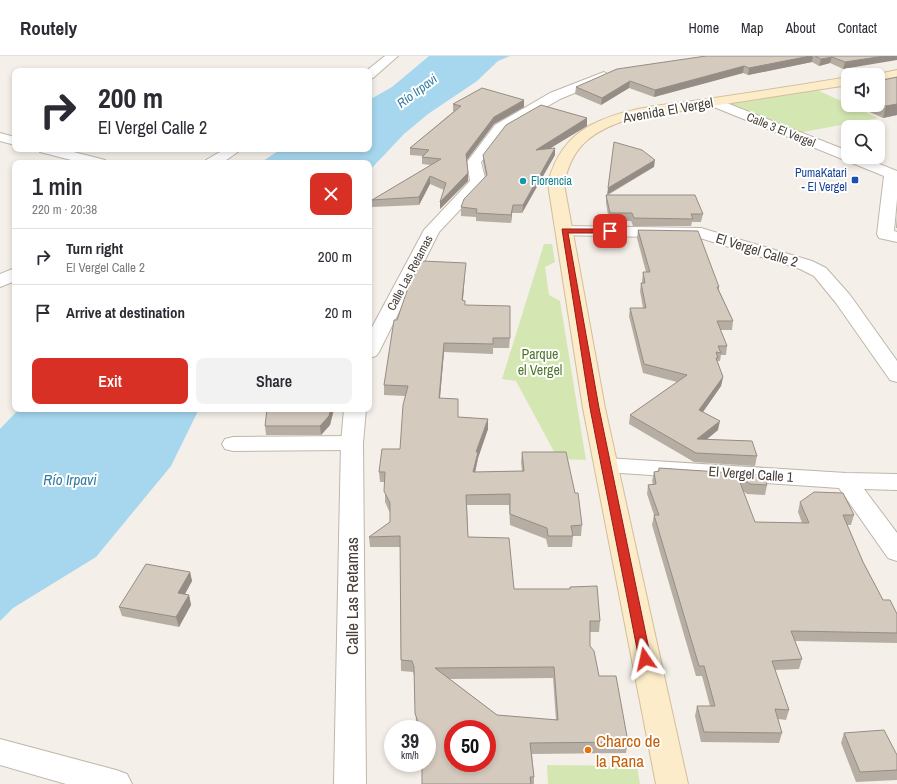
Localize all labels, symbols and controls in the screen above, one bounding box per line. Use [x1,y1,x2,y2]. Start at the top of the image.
text: Routely [20,15,77,41]
text: Home [688,19,719,37]
text: Map [741,19,763,37]
text: About [785,19,815,37]
text: Contact [837,19,877,37]
map controls [841,68,885,164]
button: sound [841,68,885,112]
water label: Río Irpavi [393,70,441,112]
text: 200 m [98,79,163,117]
icon: right [32,84,84,136]
street label: Avenida El Vergel [621,93,714,127]
street label: Calle 3 El Vergel [744,109,818,151]
text: El Vergel Calle 2 [98,115,207,140]
button: search [841,120,885,164]
place label: PumaKatari - El Vergel [795,165,847,195]
text: 1 min [32,170,83,202]
button: close [310,173,352,215]
place label: Florencia [531,173,573,189]
marker: PumaKatari - El Vergel [850,175,860,185]
marker: Florencia [518,176,528,186]
text: 220 m · 20:38 [32,201,97,218]
pin [593,214,627,248]
icon: arrive [599,220,621,242]
street label: El Vergel Calle 2 [714,229,800,271]
street label: Calle Las Retamas [383,232,437,313]
text: Turn right [66,238,123,259]
icon: right [32,246,54,268]
text: 200 m [318,246,352,267]
text: El Vergel Calle 2 [66,259,145,276]
icon: arrive [32,302,54,324]
text: Arrive at destination [66,302,185,323]
text: 20 m [325,302,352,323]
park label: Parque el Vergel [518,345,562,379]
button: Exit [32,358,188,404]
button: Share [196,358,352,404]
street label: El Vergel Calle 1 [708,462,795,486]
water label: Río Irpavi [43,469,97,490]
street label: Calle Las Retamas [340,537,363,655]
position arrow [624,638,666,680]
speed limit sign: 50 [444,720,496,772]
text: 39 [401,727,419,754]
place label: Charco de la Rana [596,729,661,772]
marker: Charco de la Rana [583,745,593,755]
text: km/h [401,749,419,762]

